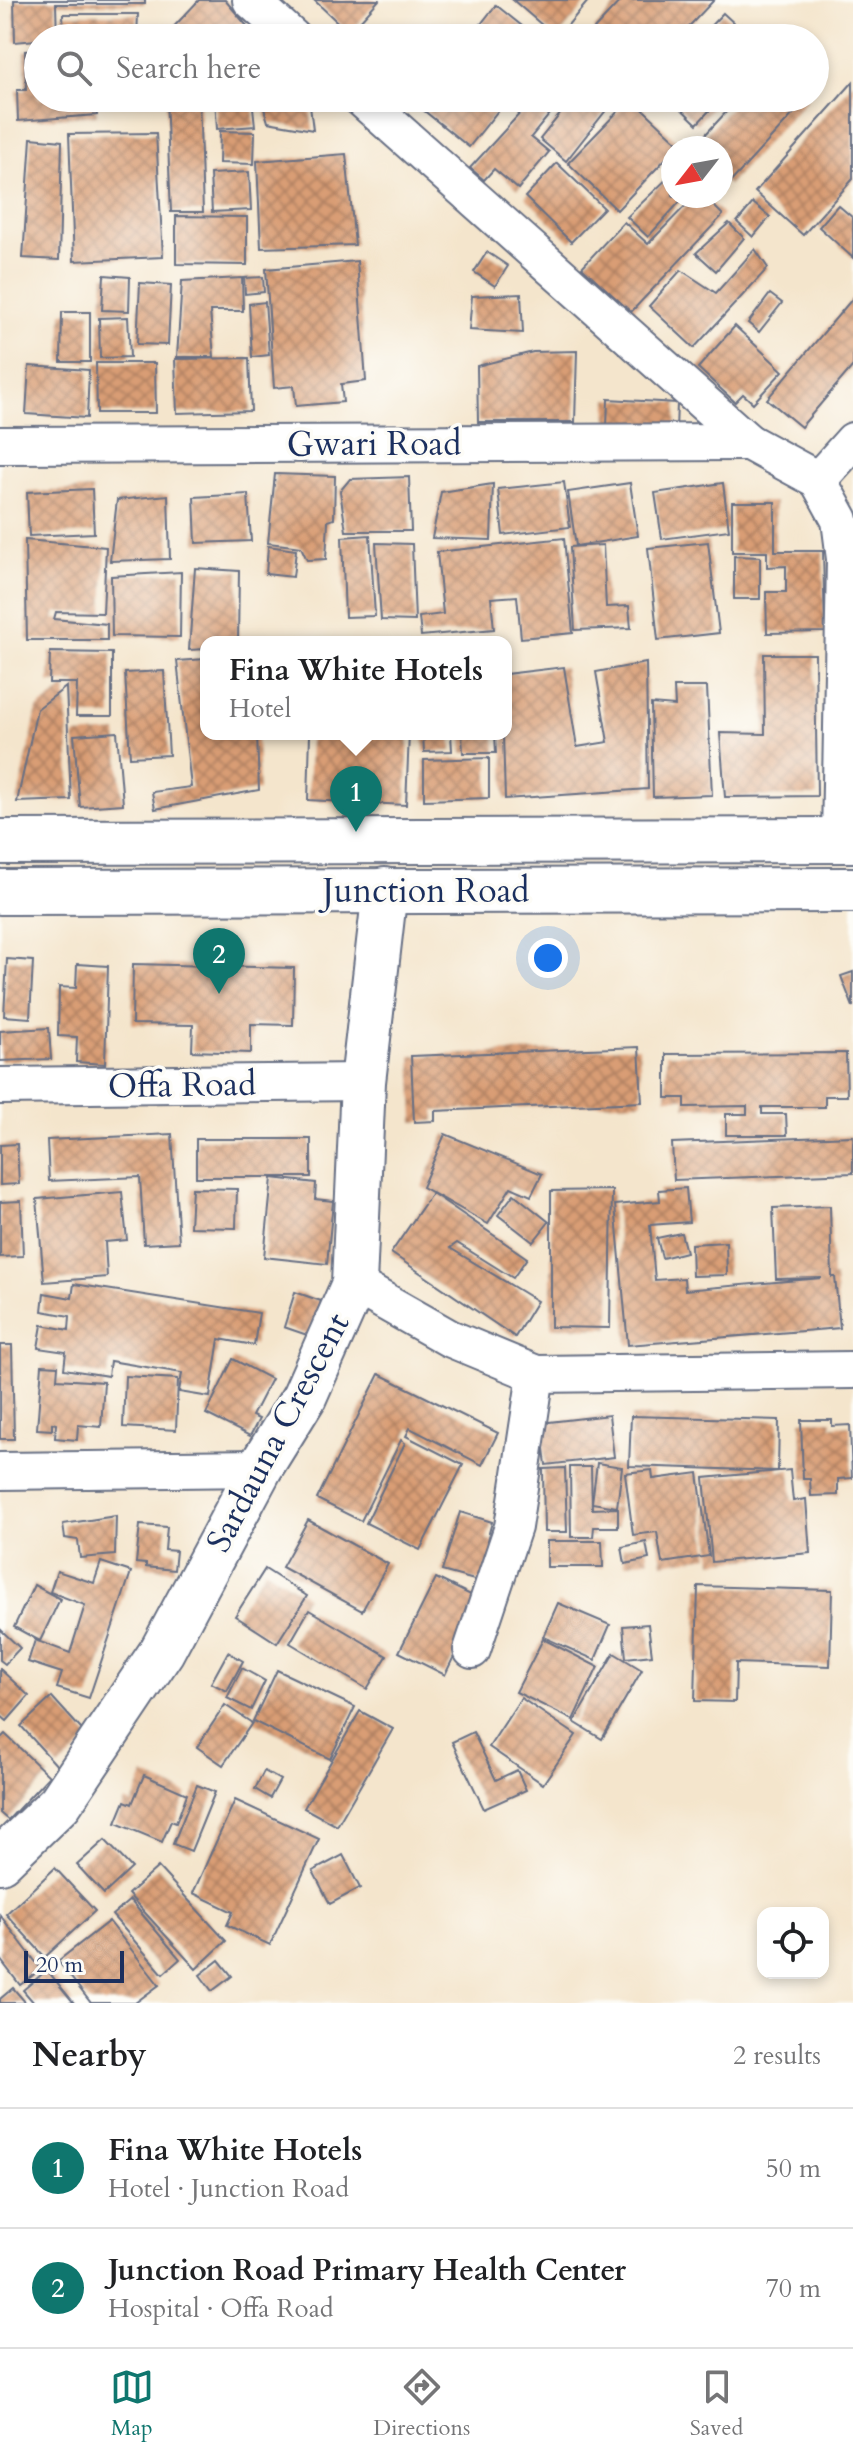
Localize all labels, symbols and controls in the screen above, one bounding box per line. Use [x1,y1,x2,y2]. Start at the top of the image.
search box [24,24,829,112]
icon: search [52,46,96,90]
text: Search here [116,48,261,89]
north arrow [661,136,733,208]
street label: Gwari Road [287,421,461,467]
popup [200,636,512,740]
text: Fina White Hotels [229,650,483,691]
text: Hotel [229,691,291,726]
pin: 1 [330,766,382,832]
street label: Junction Road [318,868,529,914]
pin: 2 [193,928,245,994]
your location [528,938,568,978]
street label: Offa Road [107,1061,257,1109]
street label: Sardauna Crescent [195,1304,361,1560]
map controls [757,1907,829,1979]
button: locate [757,1907,829,1979]
scale bar [24,1947,124,1983]
text: 20 m [36,1950,83,1980]
text: Nearby [32,2032,147,2078]
text: 2 results [733,2038,821,2073]
text: Fina White Hotels [108,2130,362,2171]
text: 1 [51,2151,65,2186]
text: 50 m [765,2151,821,2186]
text: Hotel · Junction Road [108,2171,349,2206]
text: Junction Road Primary Health Center [108,2250,626,2291]
text: 2 [51,2271,65,2306]
text: 70 m [765,2271,821,2306]
text: Hospital · Offa Road [108,2291,334,2326]
tab: Map [110,2365,154,2443]
tab: Directions [373,2365,470,2443]
tab: Saved [690,2365,743,2443]

